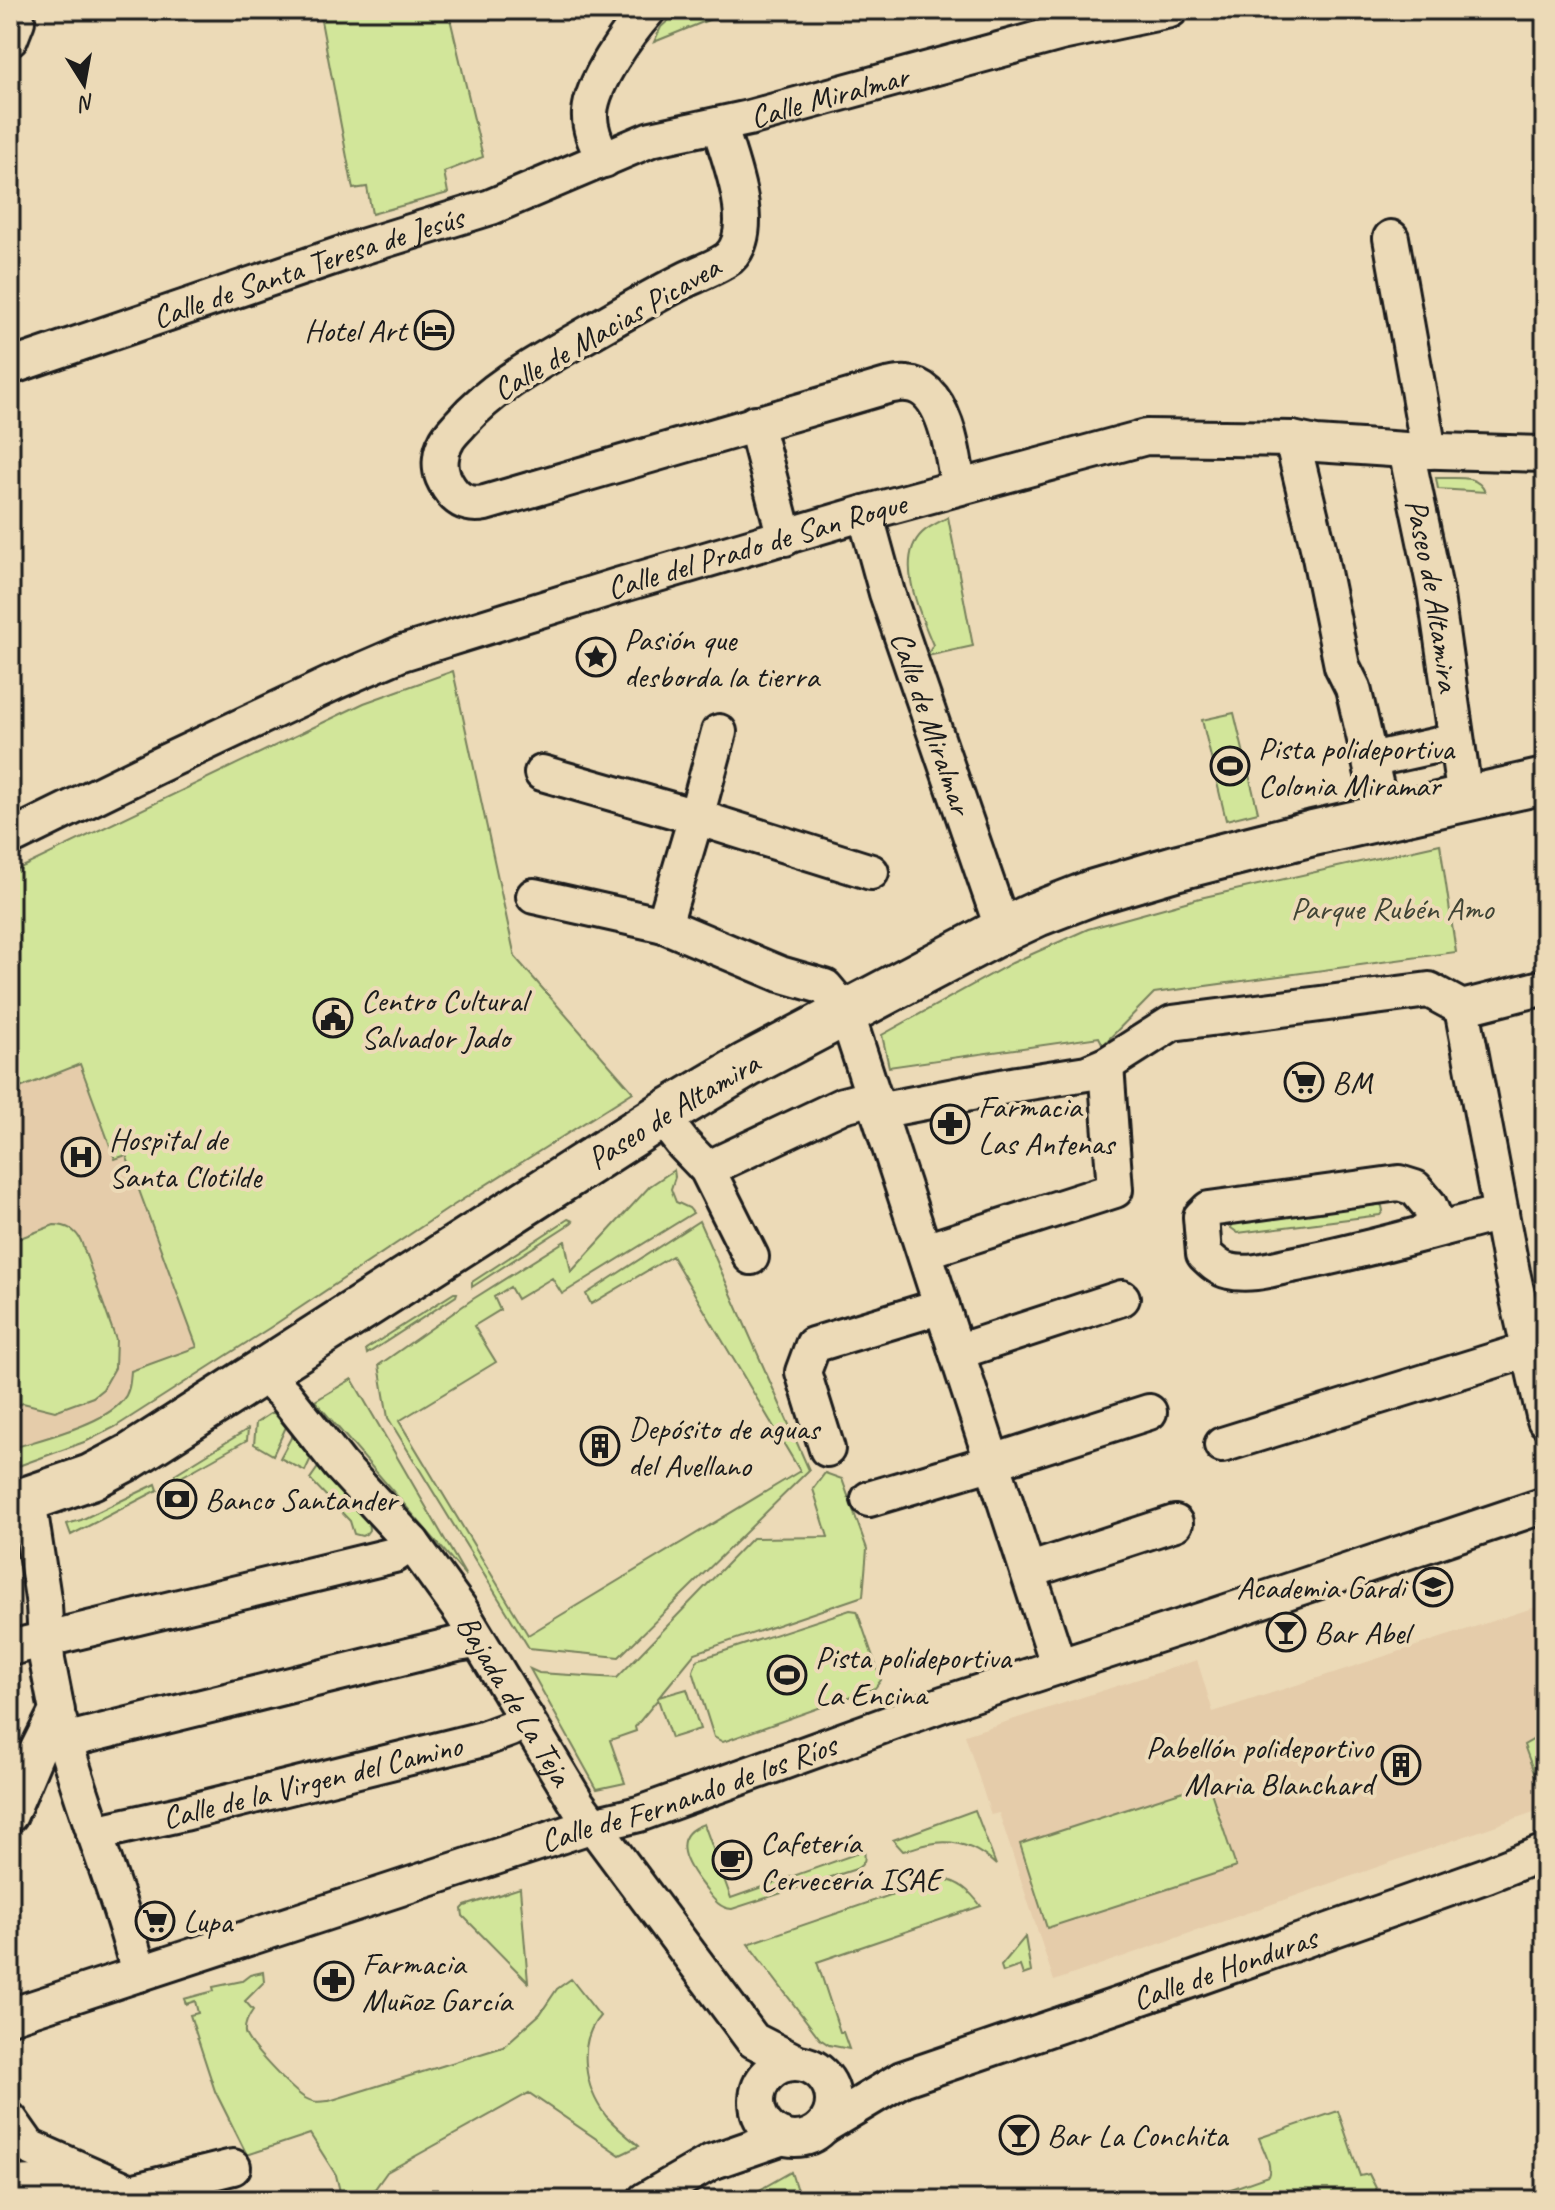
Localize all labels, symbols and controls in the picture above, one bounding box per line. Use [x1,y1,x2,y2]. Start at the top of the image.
north arrow [44,44,124,124]
street label: Calle Miralmar [746,55,915,138]
text: N [75,88,97,118]
street label: Calle de Santa Teresa de Jesús [147,196,471,338]
street label: Calle de Macias Picavea [485,246,729,410]
hotel icon: Hotel Art [413,309,455,351]
place label: Hotel Art [304,310,409,351]
street label: Calle del Prado de San Roque [602,482,913,609]
street label: Paseo de Altamira [1396,495,1470,696]
place label: Pasión que desborda la tierra [624,619,821,697]
street label: Calle de Miralmar [881,626,983,823]
place icon: Pasión que desborda la tierra [575,636,617,678]
place label: Pista polideportiva Colonia Miramar [1258,728,1456,806]
sports icon: Pista polideportiva Colonia Miramar [1209,745,1251,787]
park label: Parque Rubén Amo [1291,888,1495,929]
place label: Centro Cultural Salvador Jado [361,980,532,1058]
public building icon: Centro Cultural Salvador Jado [312,997,354,1039]
street label: Paseo de Altamira [580,1041,768,1179]
supermarket icon: BM [1283,1061,1325,1103]
place label: BM [1332,1062,1374,1103]
place label: Farmacia Las Antenas [978,1086,1116,1164]
pharmacy icon: Farmacia Las Antenas [929,1103,971,1145]
place label: Hospital de Santa Clotilde [109,1119,264,1197]
hospital icon: Hospital de Santa Clotilde [60,1136,102,1178]
place label: Depósito de aguas del Avellano [628,1408,821,1486]
building icon: Depósito de aguas del Avellano [579,1425,621,1467]
bank icon: Banco Santander [156,1478,198,1520]
place label: Banco Santander [205,1479,400,1520]
school or university icon: Academia Gardi [1412,1566,1454,1608]
place label: Academia Gardi [1236,1567,1409,1608]
street label: Bajada de La Teja [447,1607,582,1795]
bar icon: Bar Abel [1265,1611,1307,1653]
place label: Bar Abel [1314,1612,1415,1653]
place label: Pista polideportiva La Encina [815,1637,1013,1715]
sports icon: Pista polideportiva La Encina [766,1654,808,1696]
street label: Calle de Fernando de los Ríos [535,1723,845,1862]
street label: Calle de la Virgen del Camino [159,1725,468,1838]
place label: Pabellón polideportivo Maria Blanchard [1146,1727,1377,1805]
building icon: Pabellón polideportivo Maria Blanchard [1380,1744,1422,1786]
place label: Cafetería Cervecería ISAE [760,1822,945,1900]
cafe icon: Cafetería Cervecería ISAE [711,1839,753,1881]
supermarket icon: Lupa [134,1900,176,1942]
place label: Lupa [183,1901,234,1942]
street label: Calle de Honduras [1127,1916,1325,2020]
place label: Farmacia Muñoz García [362,1943,514,2021]
pharmacy icon: Farmacia Muñoz García [313,1960,355,2002]
bar icon: Bar La Conchita [998,2114,1040,2156]
place label: Bar La Conchita [1047,2115,1230,2156]

